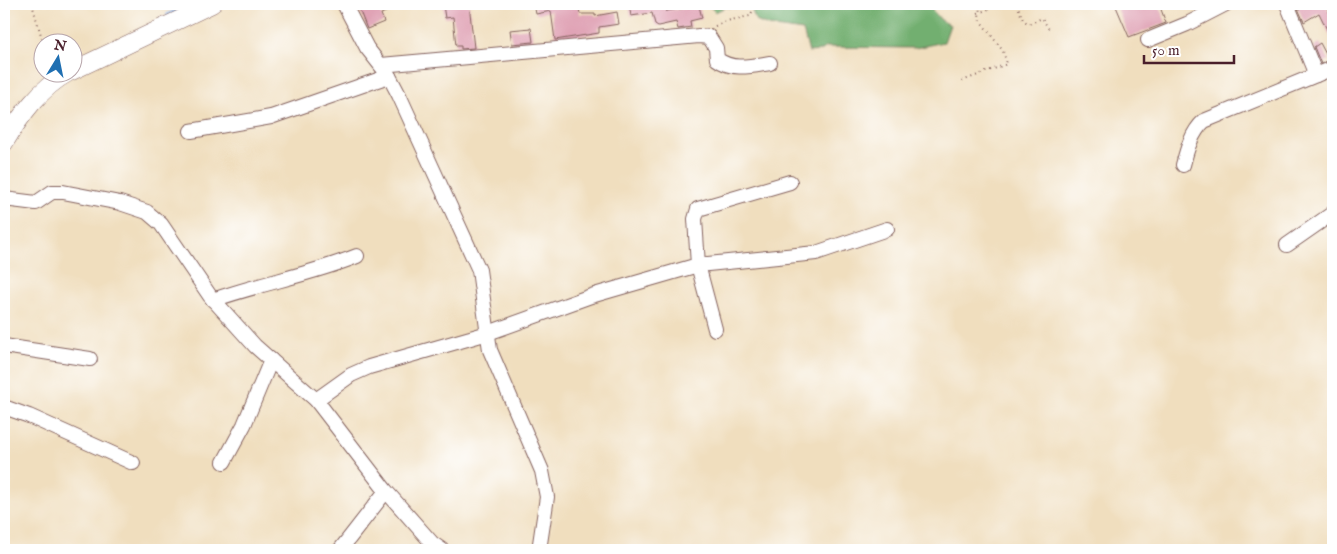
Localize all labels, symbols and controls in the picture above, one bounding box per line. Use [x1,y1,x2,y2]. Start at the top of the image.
north arrow [32,32,82,82]
scale bar [1144,32,1234,64]
text: N [52,36,68,56]
text: 50 m [1152,41,1180,60]

